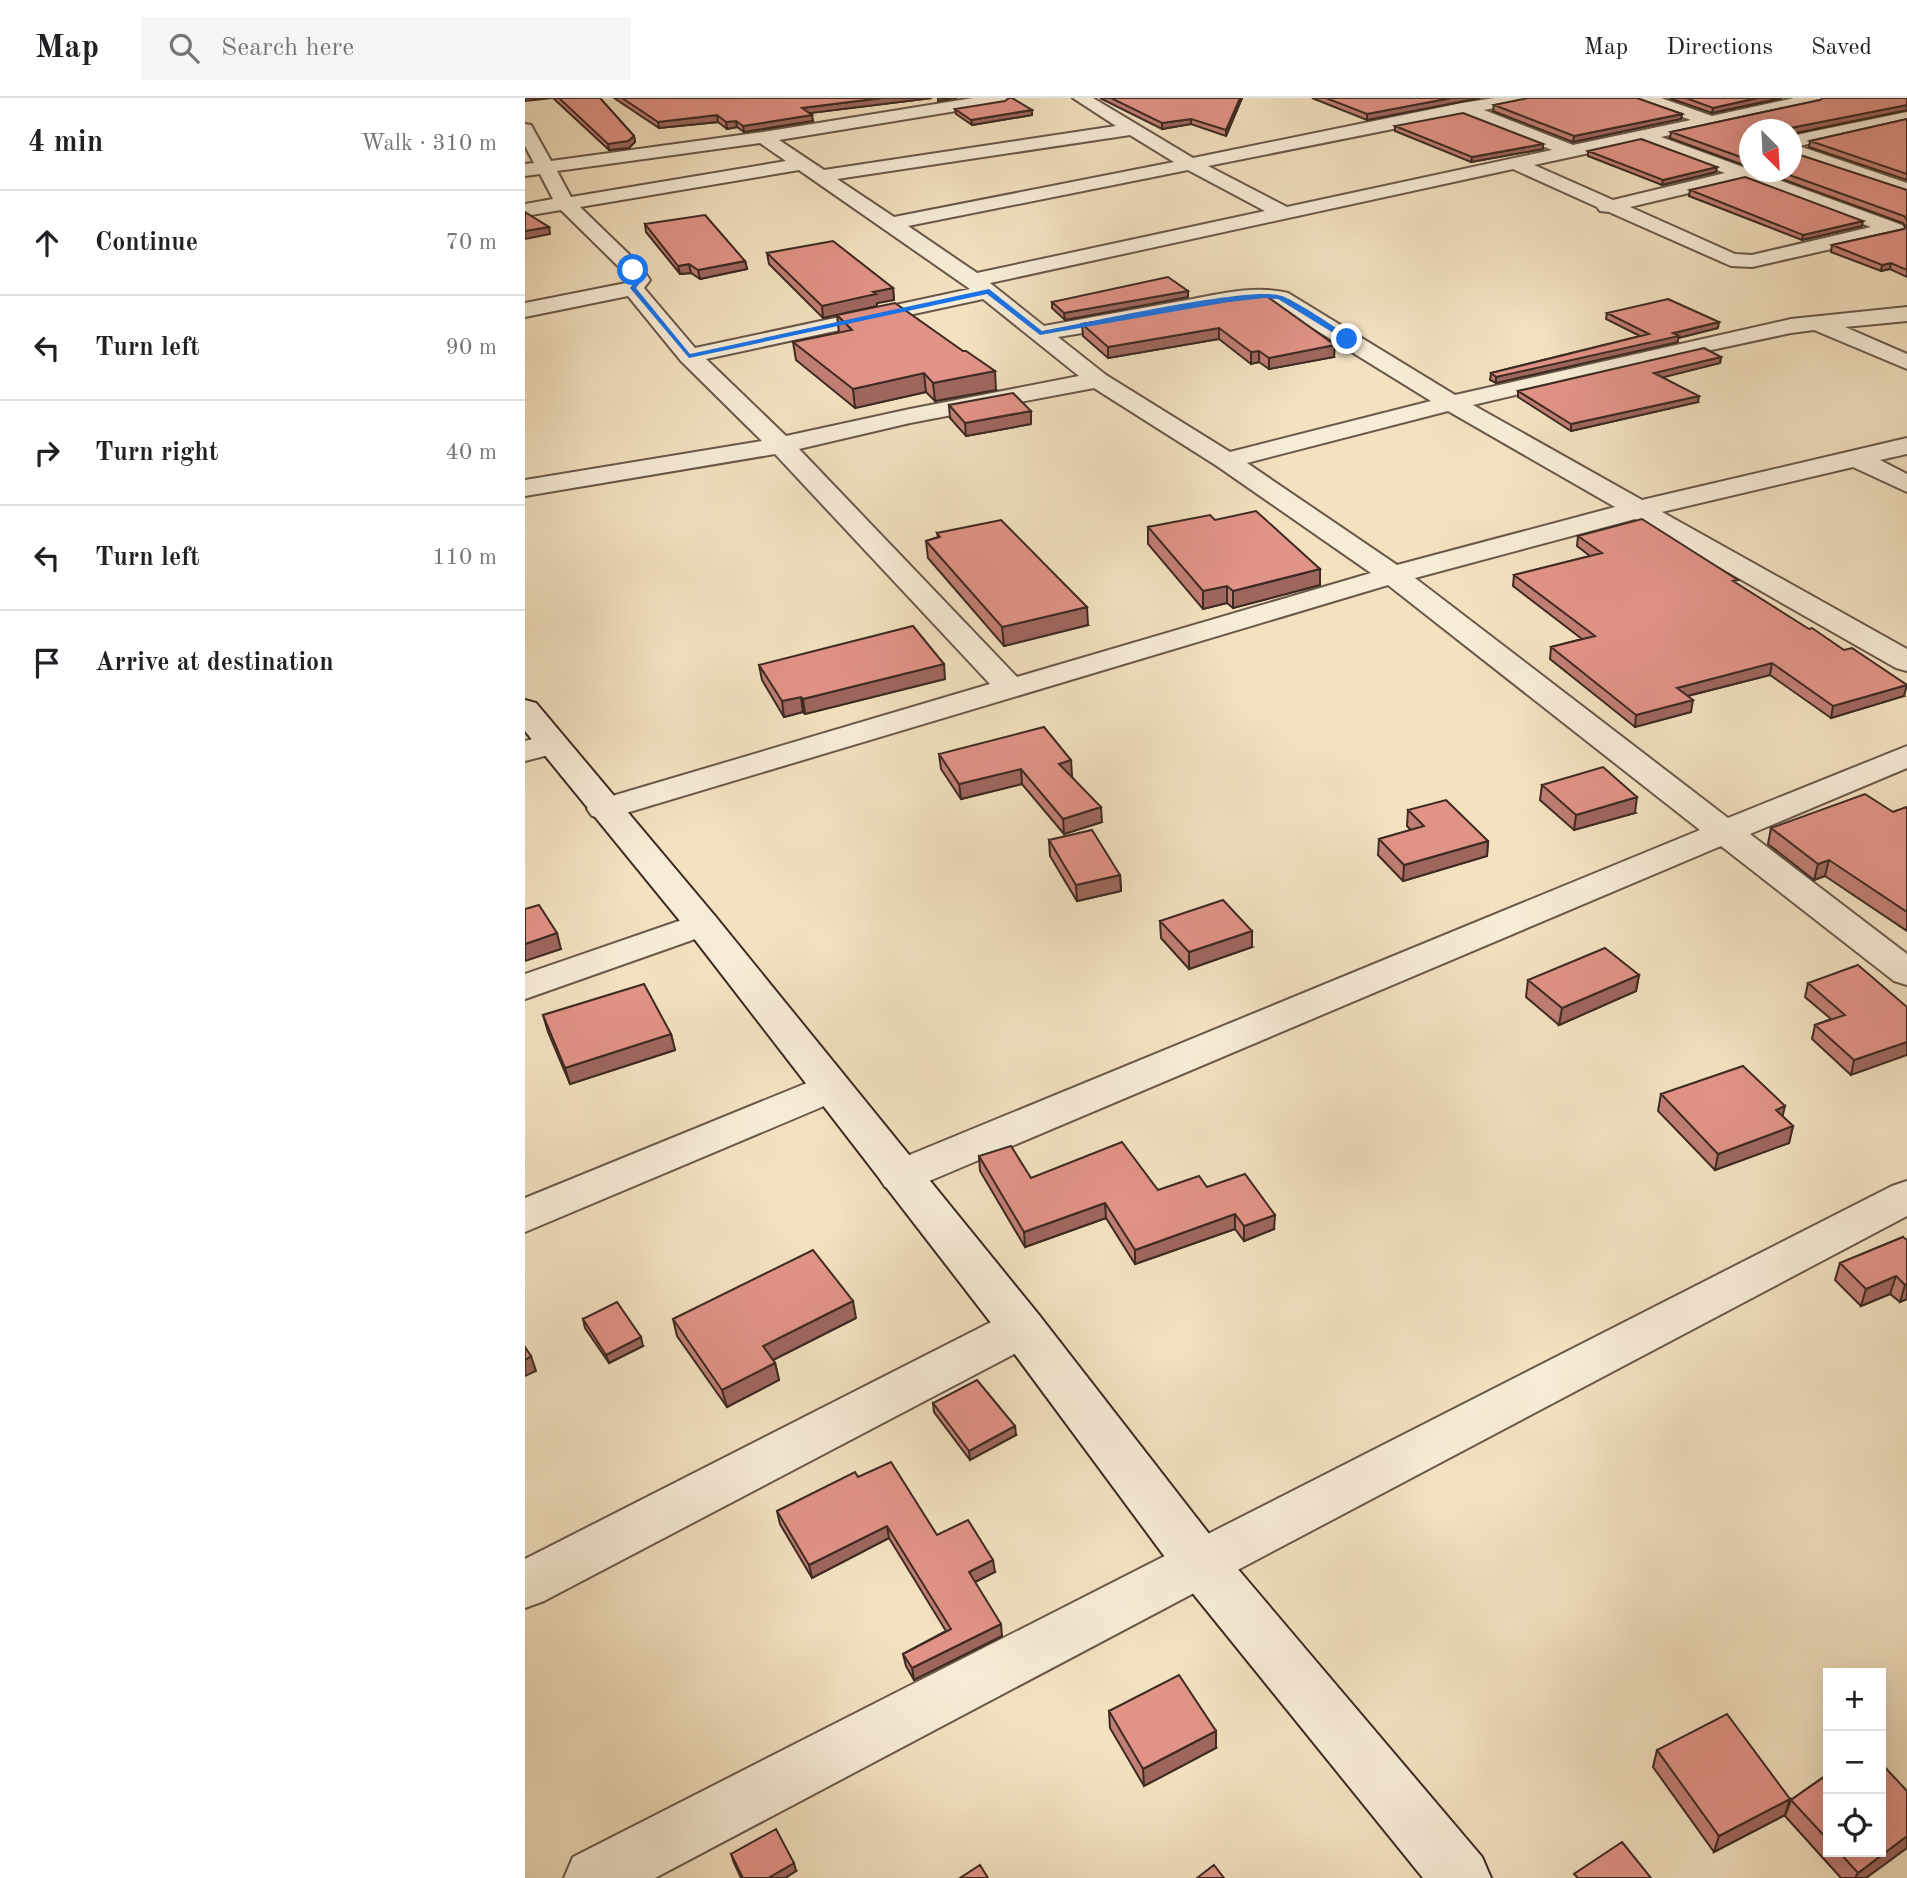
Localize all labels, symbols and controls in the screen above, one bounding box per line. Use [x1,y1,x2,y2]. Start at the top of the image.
search box [141,17,631,80]
icon: search [165,29,203,67]
text: Map [35,32,99,65]
text: Search here [221,35,354,61]
text: Map [1584,36,1628,60]
text: Directions [1666,36,1773,60]
text: Saved [1811,36,1872,60]
north arrow [1739,119,1802,182]
text: 4 min [28,128,103,158]
text: Walk · 310 m [361,132,497,155]
icon: ahead [28,224,66,262]
text: Continue [95,230,198,256]
text: 70 m [446,231,497,254]
route start [617,254,648,285]
route end [1331,323,1362,354]
icon: left [28,329,66,367]
text: Turn left [95,335,200,361]
text: 90 m [446,336,497,359]
icon: right [28,434,66,472]
text: Turn right [95,440,218,466]
text: 40 m [446,441,497,464]
icon: left [28,539,66,577]
text: Turn left [95,545,200,571]
text: 110 m [432,546,497,569]
icon: arrive [28,644,66,682]
text: Arrive at destination [95,650,334,676]
map controls [1823,1668,1886,1857]
button: + [1823,1668,1886,1731]
button: − [1823,1731,1886,1794]
button: locate [1823,1794,1886,1857]

